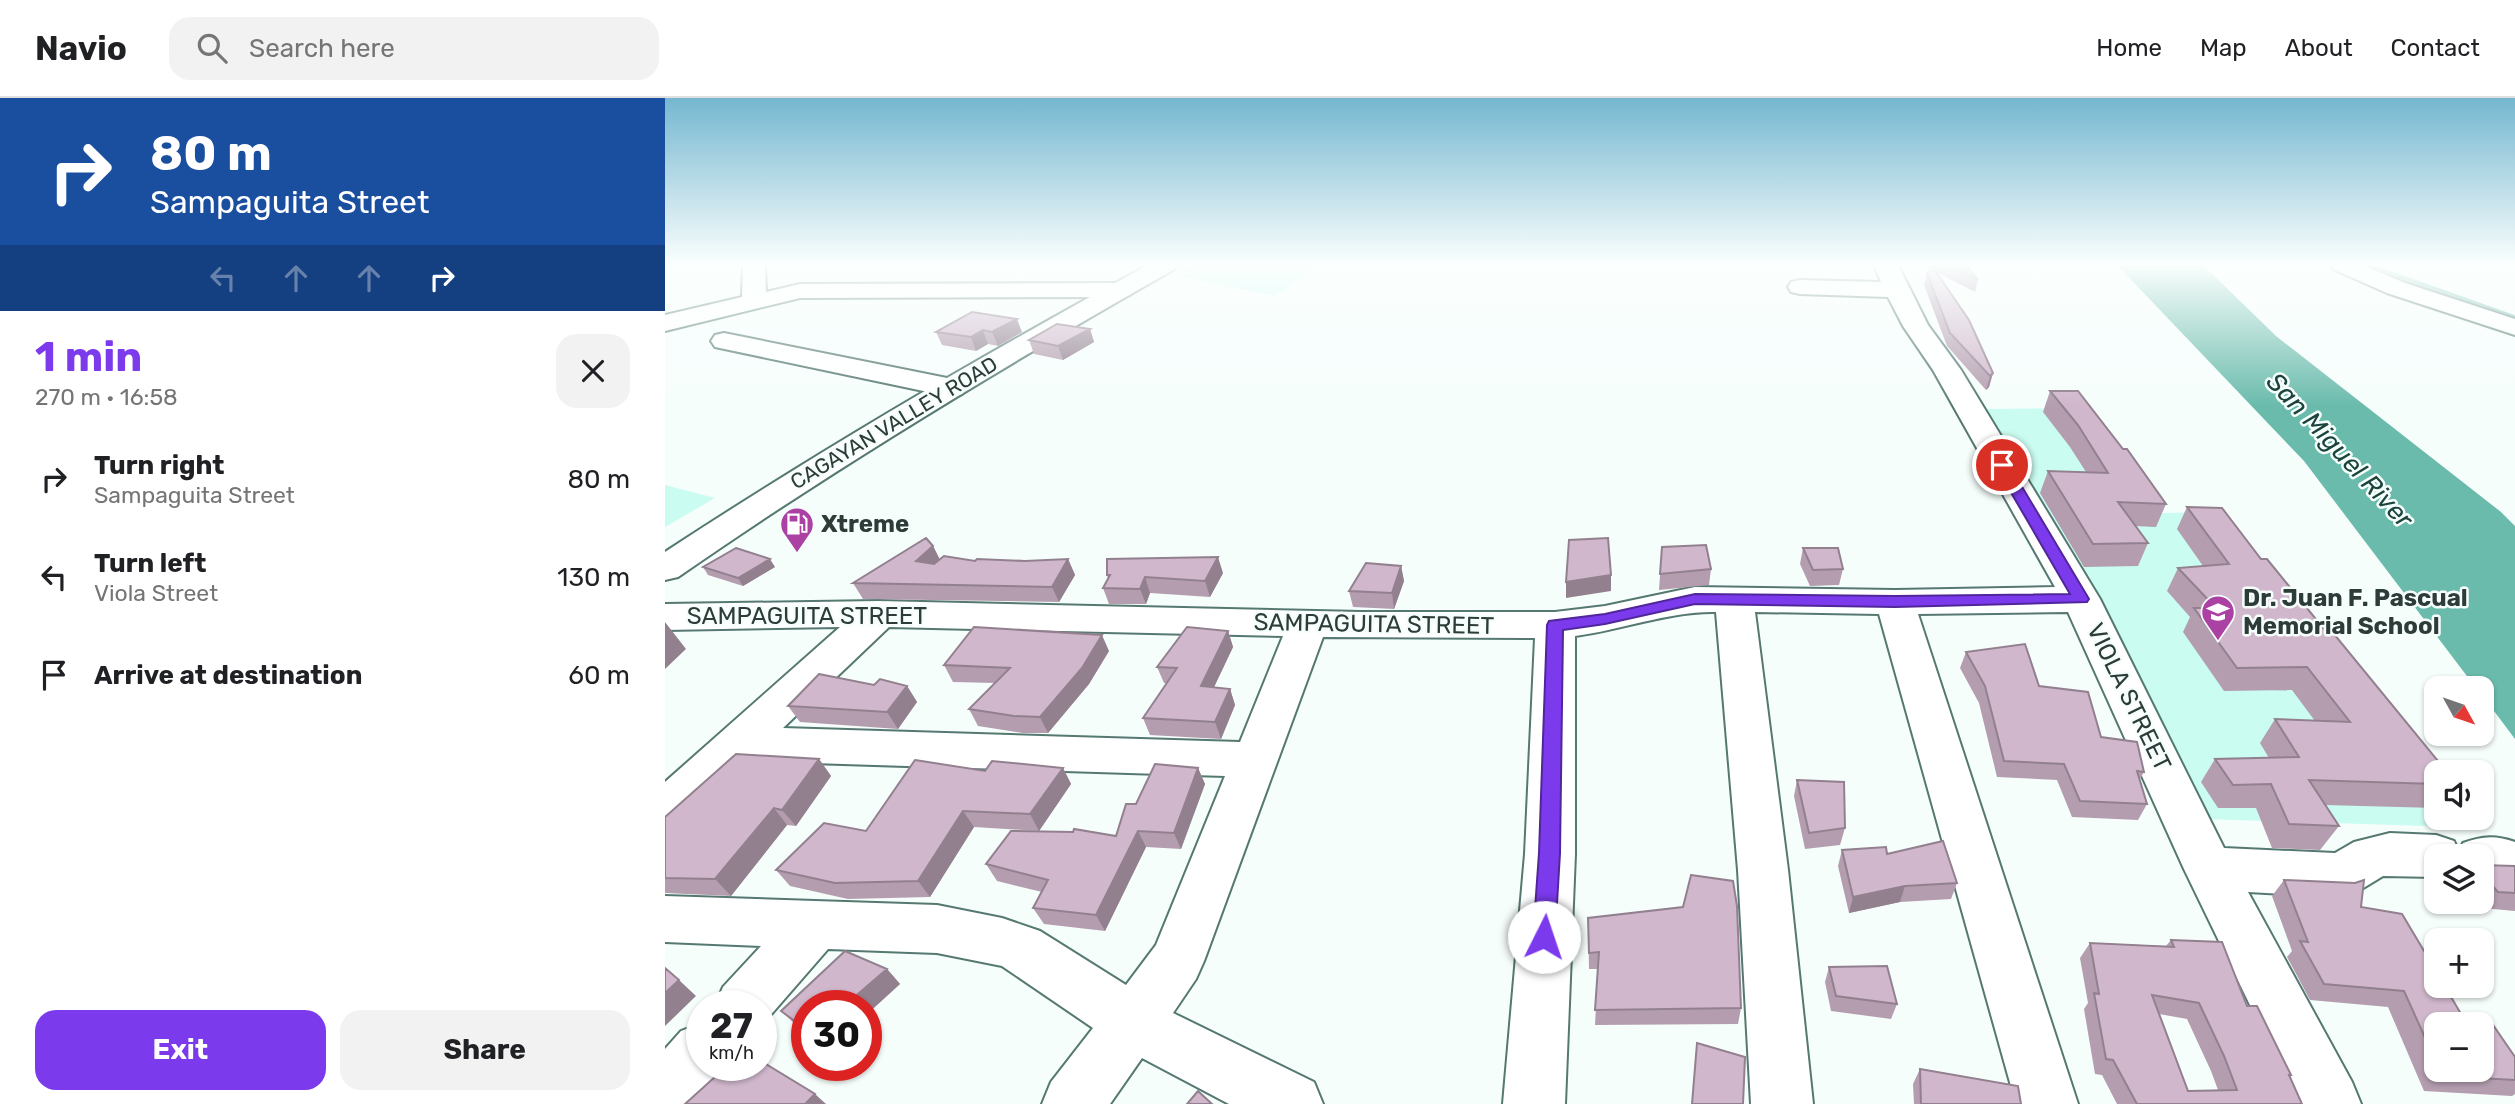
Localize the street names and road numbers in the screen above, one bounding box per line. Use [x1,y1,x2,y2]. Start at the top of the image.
street label: CAGAYAN VALLEY ROAD [786,351,1002,494]
street label: SAMPAGUITA STREET [687,602,927,630]
street label: SAMPAGUITA STREET [1254,608,1495,640]
street label: VIOLA STREET [2081,619,2177,775]

